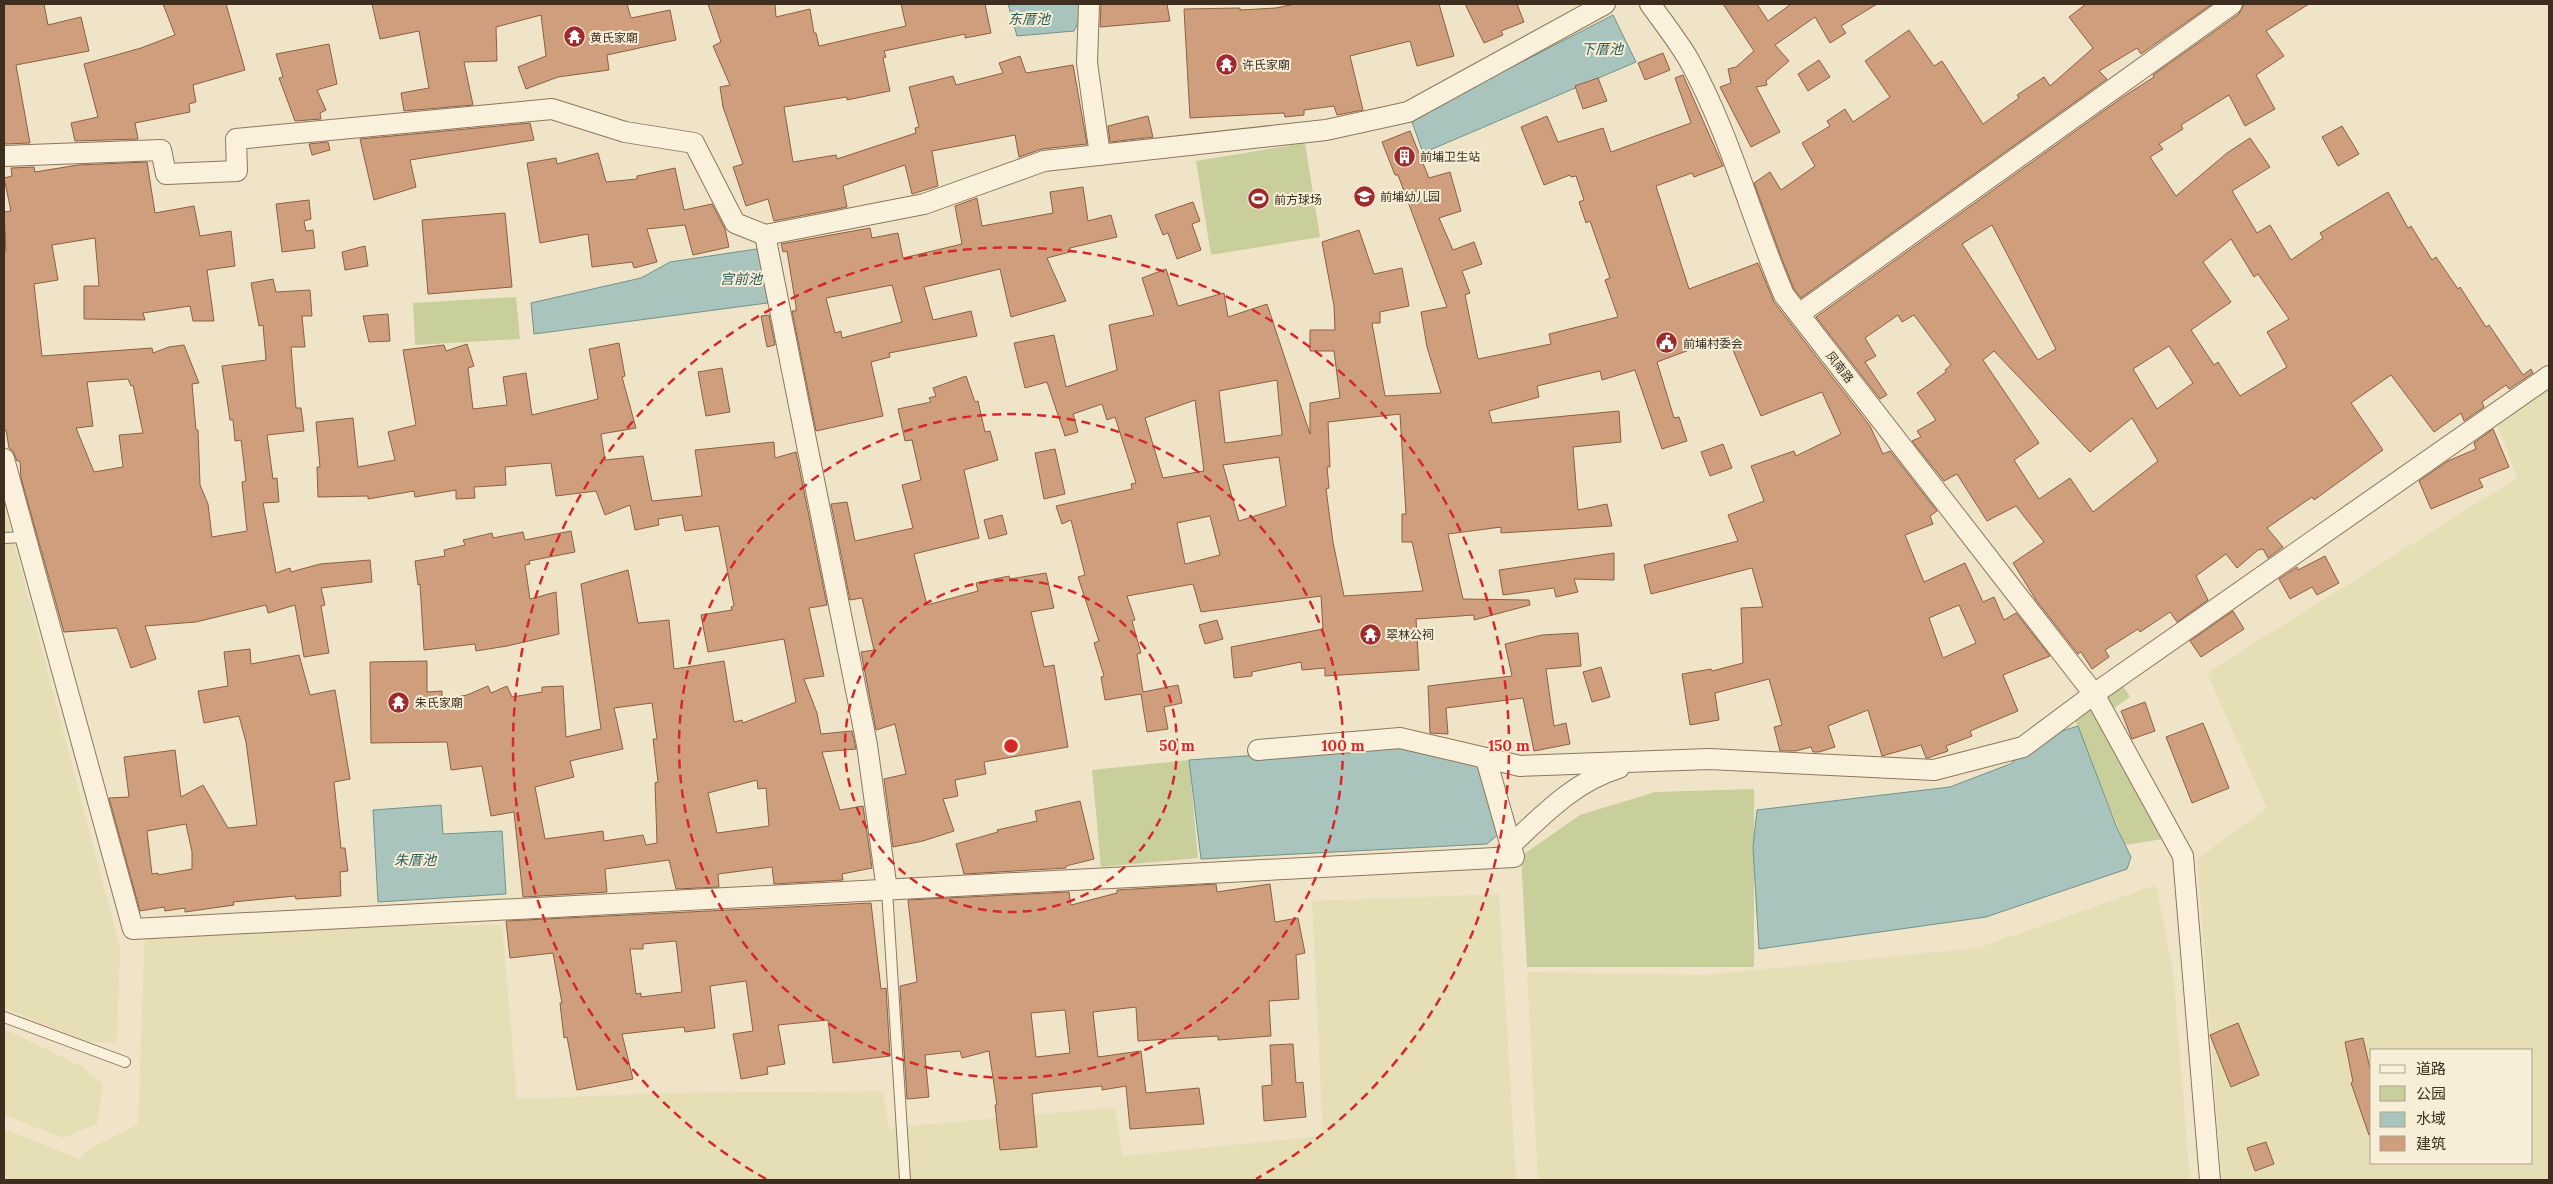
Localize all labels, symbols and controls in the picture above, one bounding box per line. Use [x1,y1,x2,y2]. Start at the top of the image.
water label: 东厝池 [1008,10,1052,28]
temple icon: 黄氏家廟 [562,25,586,49]
place label: 黄氏家廟 [590,30,638,45]
water label: 下厝池 [1581,40,1625,58]
temple icon: 许氏家廟 [1214,52,1238,76]
place label: 许氏家廟 [1242,57,1290,72]
building icon: 前埔卫生站 [1392,144,1416,168]
place label: 前埔卫生站 [1420,149,1480,164]
school or university icon: 前埔幼儿园 [1352,184,1376,208]
sports icon: 前方球场 [1246,187,1270,211]
place label: 前埔幼儿园 [1380,189,1440,204]
place label: 前方球场 [1274,192,1322,207]
water label: 宫前池 [720,270,764,288]
public building icon: 前埔村委会 [1655,331,1679,355]
place label: 前埔村委会 [1683,336,1743,351]
street label: 凤南路 [1823,348,1857,386]
temple icon: 翠林公祠 [1358,622,1382,646]
place label: 翠林公祠 [1386,627,1434,642]
temple icon: 朱氏家廟 [387,690,411,714]
place label: 朱氏家廟 [415,695,463,710]
text: 50 m [1159,736,1195,755]
text: 100 m [1322,736,1365,755]
text: 150 m [1488,736,1530,755]
centre of rings [1002,737,1020,755]
water label: 朱厝池 [394,851,438,869]
legend [2370,1049,2533,1164]
text: 道路 [2416,1059,2446,1078]
text: 公园 [2416,1084,2446,1103]
text: 水域 [2416,1109,2446,1128]
text: 建筑 [2416,1134,2446,1153]

